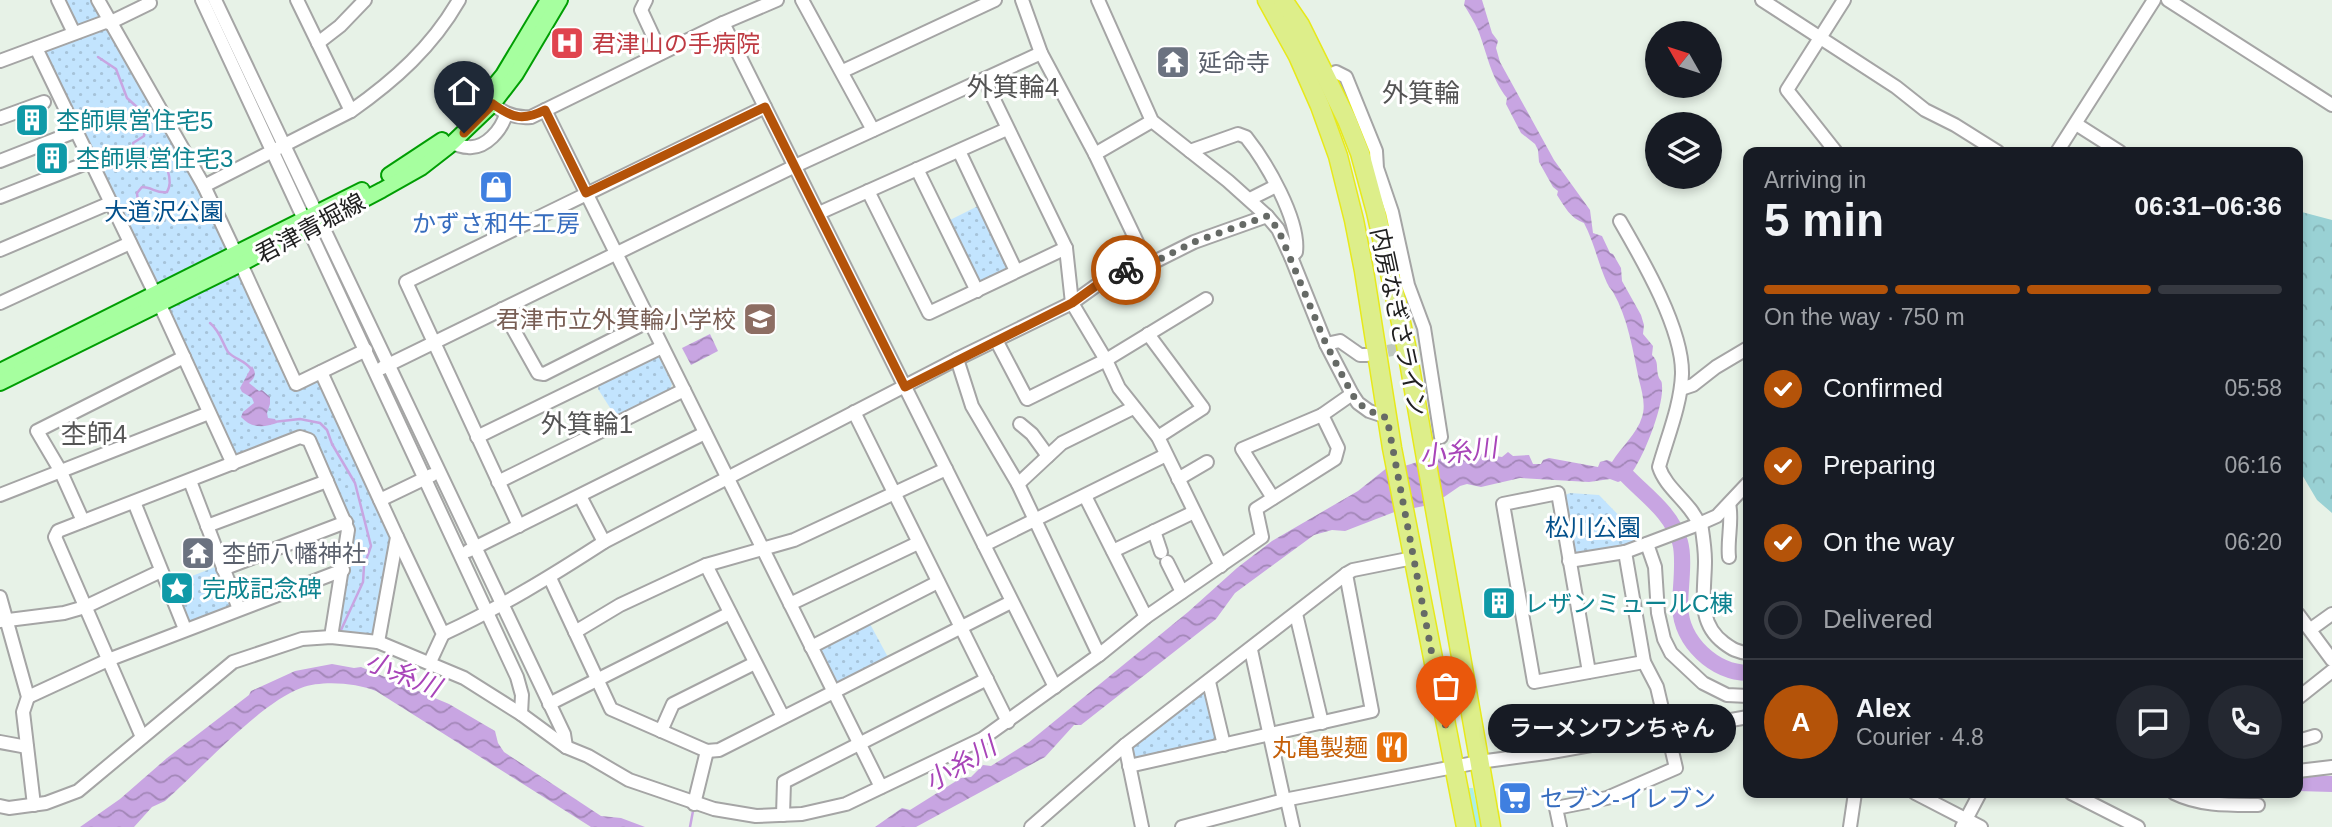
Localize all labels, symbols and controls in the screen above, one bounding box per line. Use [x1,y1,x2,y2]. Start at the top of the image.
north arrow [1645,21,1722,98]
map controls [1645,21,1722,189]
hospital icon: 君津山の手病院 [548,24,586,62]
place label: 君津山の手病院 [592,30,760,57]
temple icon: 延命寺 [1154,43,1192,81]
place label: 延命寺 [1198,49,1270,76]
pin [434,61,494,133]
icon: home [445,72,483,110]
district label: 外箕輪4 [967,72,1059,102]
district label: 外箕輪 [1382,78,1460,108]
building icon: 杢師県営住宅5 [13,101,51,139]
place label: 杢師県営住宅5 [56,107,213,134]
button: layers [1645,112,1722,189]
building icon: 杢師県営住宅3 [33,139,71,177]
place label: 杢師県営住宅3 [76,145,233,172]
text: Arriving in [1764,167,1866,193]
shop icon: かずさ和牛工房 [477,168,515,206]
street label: 君津青堀線 [251,188,369,268]
text: 06:31–06:36 [2135,191,2282,221]
text: 5 min [1764,194,1884,246]
park label: 大道沢公園 [104,198,224,225]
place label: かずさ和牛工房 [412,210,580,237]
street label: 内房なぎさライン [1366,225,1432,419]
courier [1091,235,1161,305]
icon: bike [1107,251,1145,289]
school or university icon: 君津市立外箕輪小学校 [741,300,779,338]
text: On the way · 750 m [1764,304,1965,330]
place label: 君津市立外箕輪小学校 [496,306,736,333]
icon: check [1764,370,1802,408]
text: Confirmed [1823,373,1943,403]
text: 05:58 [2224,375,2282,401]
district label: 外箕輪1 [541,409,633,439]
district label: 杢師4 [61,419,127,449]
water label: 小糸川 [1417,432,1502,472]
icon: check [1764,447,1802,485]
text: Preparing [1823,450,1936,480]
text: 06:16 [2224,452,2282,478]
park label: 松川公園 [1545,514,1641,541]
icon: check [1764,524,1802,562]
text: On the way [1823,527,1955,557]
text: 06:20 [2224,529,2282,555]
temple icon: 杢師八幡神社 [179,534,217,572]
place label: 杢師八幡神社 [222,540,366,567]
place icon: 完成記念碑 [158,569,196,607]
place label: 完成記念碑 [202,575,322,602]
building icon: レザンミュールC棟 [1480,584,1518,622]
place label: レザンミュールC棟 [1524,590,1733,617]
text: Delivered [1823,604,1933,634]
water label: 小糸川 [361,645,448,704]
pin [1416,656,1476,728]
icon: bag [1427,667,1465,705]
button: chat [2116,685,2190,759]
button: phone [2208,685,2282,759]
text: Alex [1856,693,1911,723]
callout: ラーメンワンちゃん [1488,704,1736,752]
text: A [1792,707,1810,737]
text: ラーメンワンちゃん [1509,715,1715,741]
text: Courier · 4.8 [1856,724,1984,750]
restaurant icon: 丸亀製麺 [1373,728,1411,766]
water label: 小糸川 [919,730,1004,797]
place label: 丸亀製麺 [1272,734,1368,761]
supermarket icon: セブン-イレブン [1496,779,1534,817]
place label: セブン-イレブン [1540,785,1716,812]

